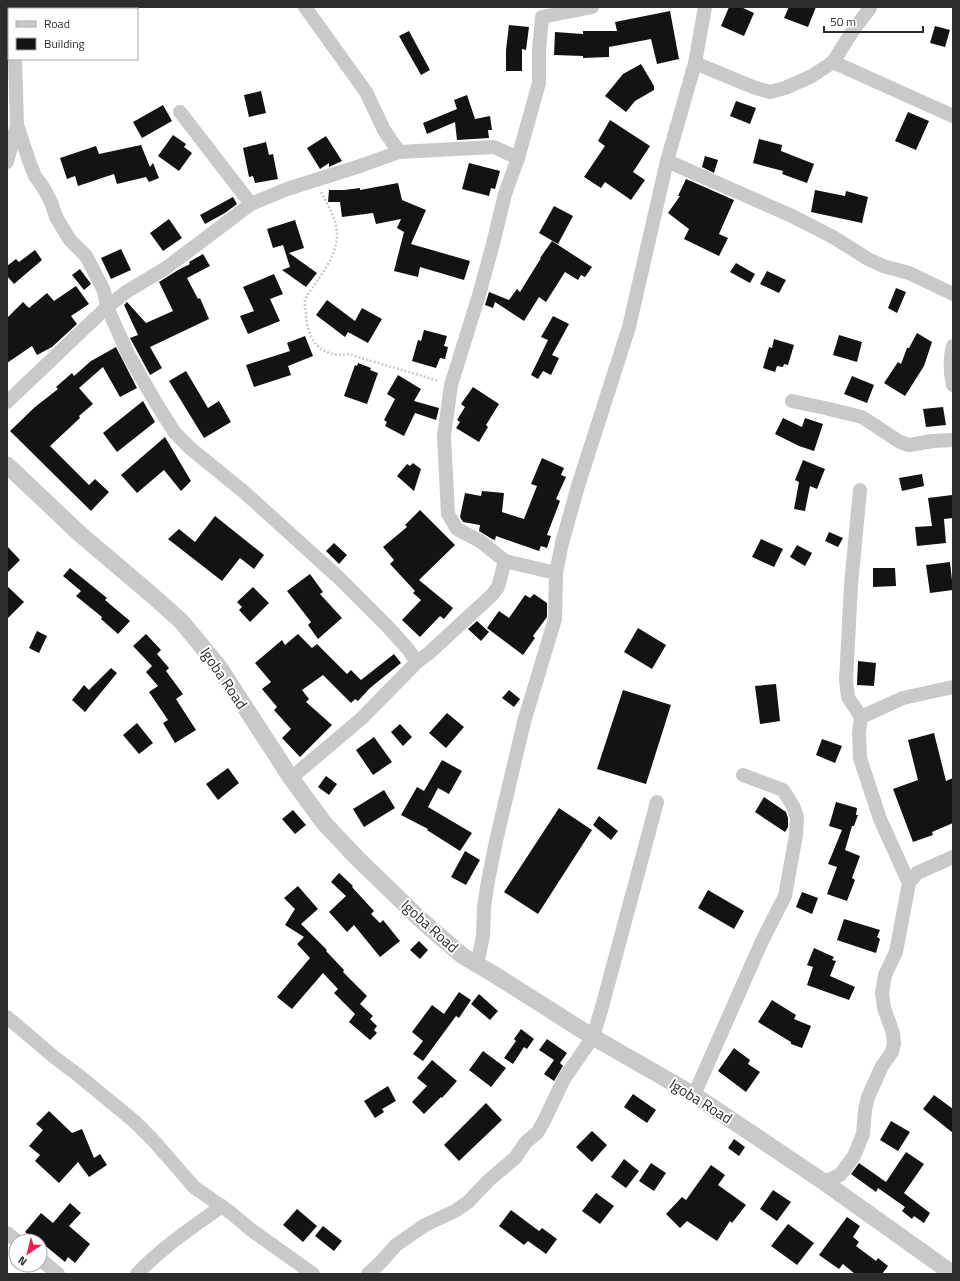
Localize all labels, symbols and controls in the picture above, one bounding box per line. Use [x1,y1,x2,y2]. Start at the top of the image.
legend [8,8,138,60]
scale bar [824,8,923,34]
text: 50 m [830,12,856,31]
text: Road [44,14,70,33]
text: Building [44,34,85,53]
street label: Igoba Road [195,642,253,714]
street label: Igoba Road [396,894,464,958]
street label: Igoba Road [665,1073,737,1129]
north arrow [8,1233,48,1273]
text: N [15,1252,30,1270]

